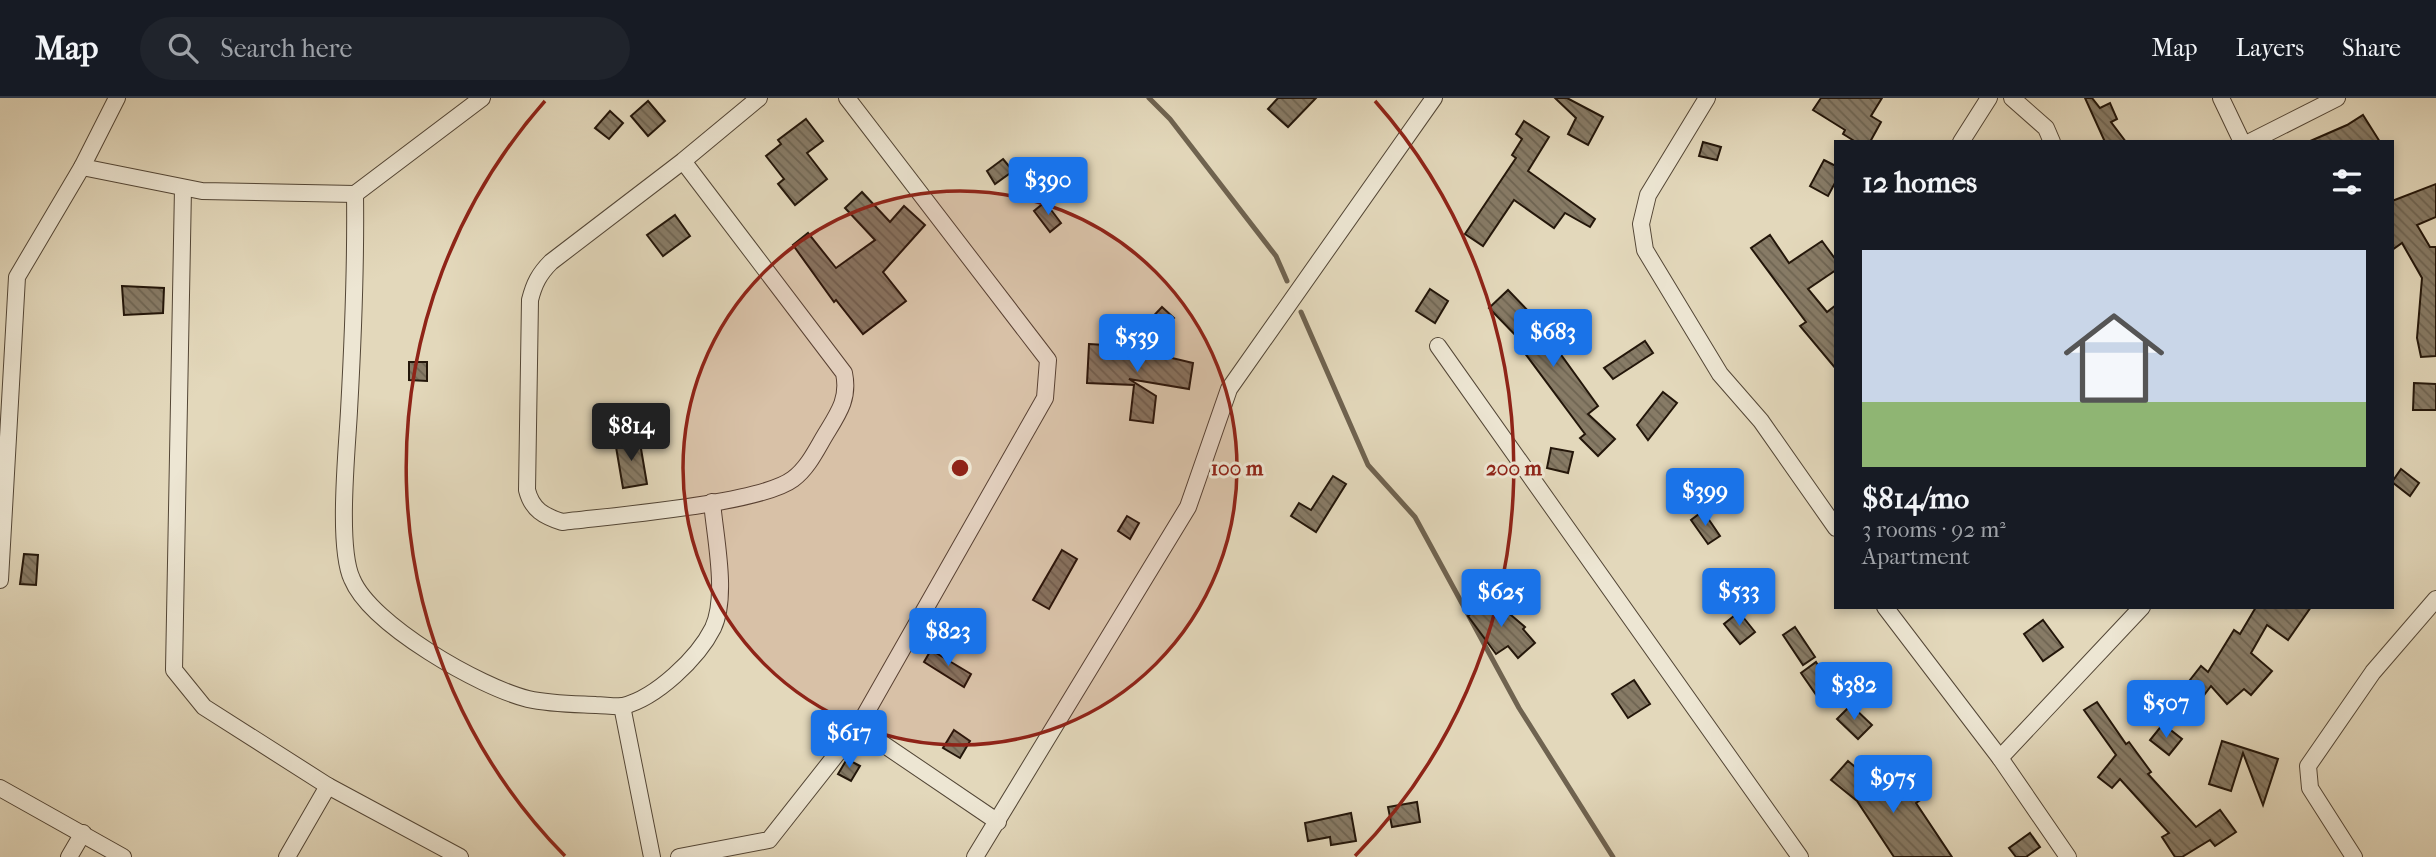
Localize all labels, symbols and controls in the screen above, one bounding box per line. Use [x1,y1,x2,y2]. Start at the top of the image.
search box [140,17,630,80]
text: Map [35,29,98,68]
icon: search [164,29,202,67]
text: Search here [220,33,352,64]
text: Map [2152,34,2198,62]
text: Layers [2236,34,2304,62]
text: Share [2342,34,2401,62]
pin: $390 [1007,158,1089,217]
icon: filters [2328,163,2366,201]
text: 12 homes [1862,165,1977,200]
text: $390 [1025,166,1071,193]
icon: home [2051,295,2177,421]
pin: $683 [1512,310,1594,369]
pin: $539 [1096,314,1178,374]
text: $683 [1530,318,1576,345]
text: $539 [1115,323,1159,350]
pin: $814 [590,404,672,463]
text: $814 [608,412,654,439]
centre of rings [948,456,972,480]
text: 100 m [1211,456,1264,480]
text: 200 m [1486,456,1543,480]
pin: $399 [1664,468,1746,528]
text: $399 [1682,477,1728,504]
text: $814/mo [1862,481,1969,516]
text: 3 rooms · 92 m² [1862,516,2006,543]
text: Apartment [1862,543,1970,570]
pin: $533 [1698,568,1780,628]
pin: $625 [1460,570,1542,629]
text: $533 [1718,577,1760,604]
text: $625 [1478,578,1524,605]
pin: $823 [907,608,989,668]
text: $823 [925,617,971,644]
pin: $382 [1813,662,1895,722]
text: $382 [1831,671,1877,698]
pin: $507 [2125,680,2207,740]
text: $507 [2143,689,2189,716]
pin: $617 [808,710,890,770]
text: $617 [827,719,871,746]
pin: $975 [1852,756,1934,815]
text: $975 [1870,764,1916,791]

